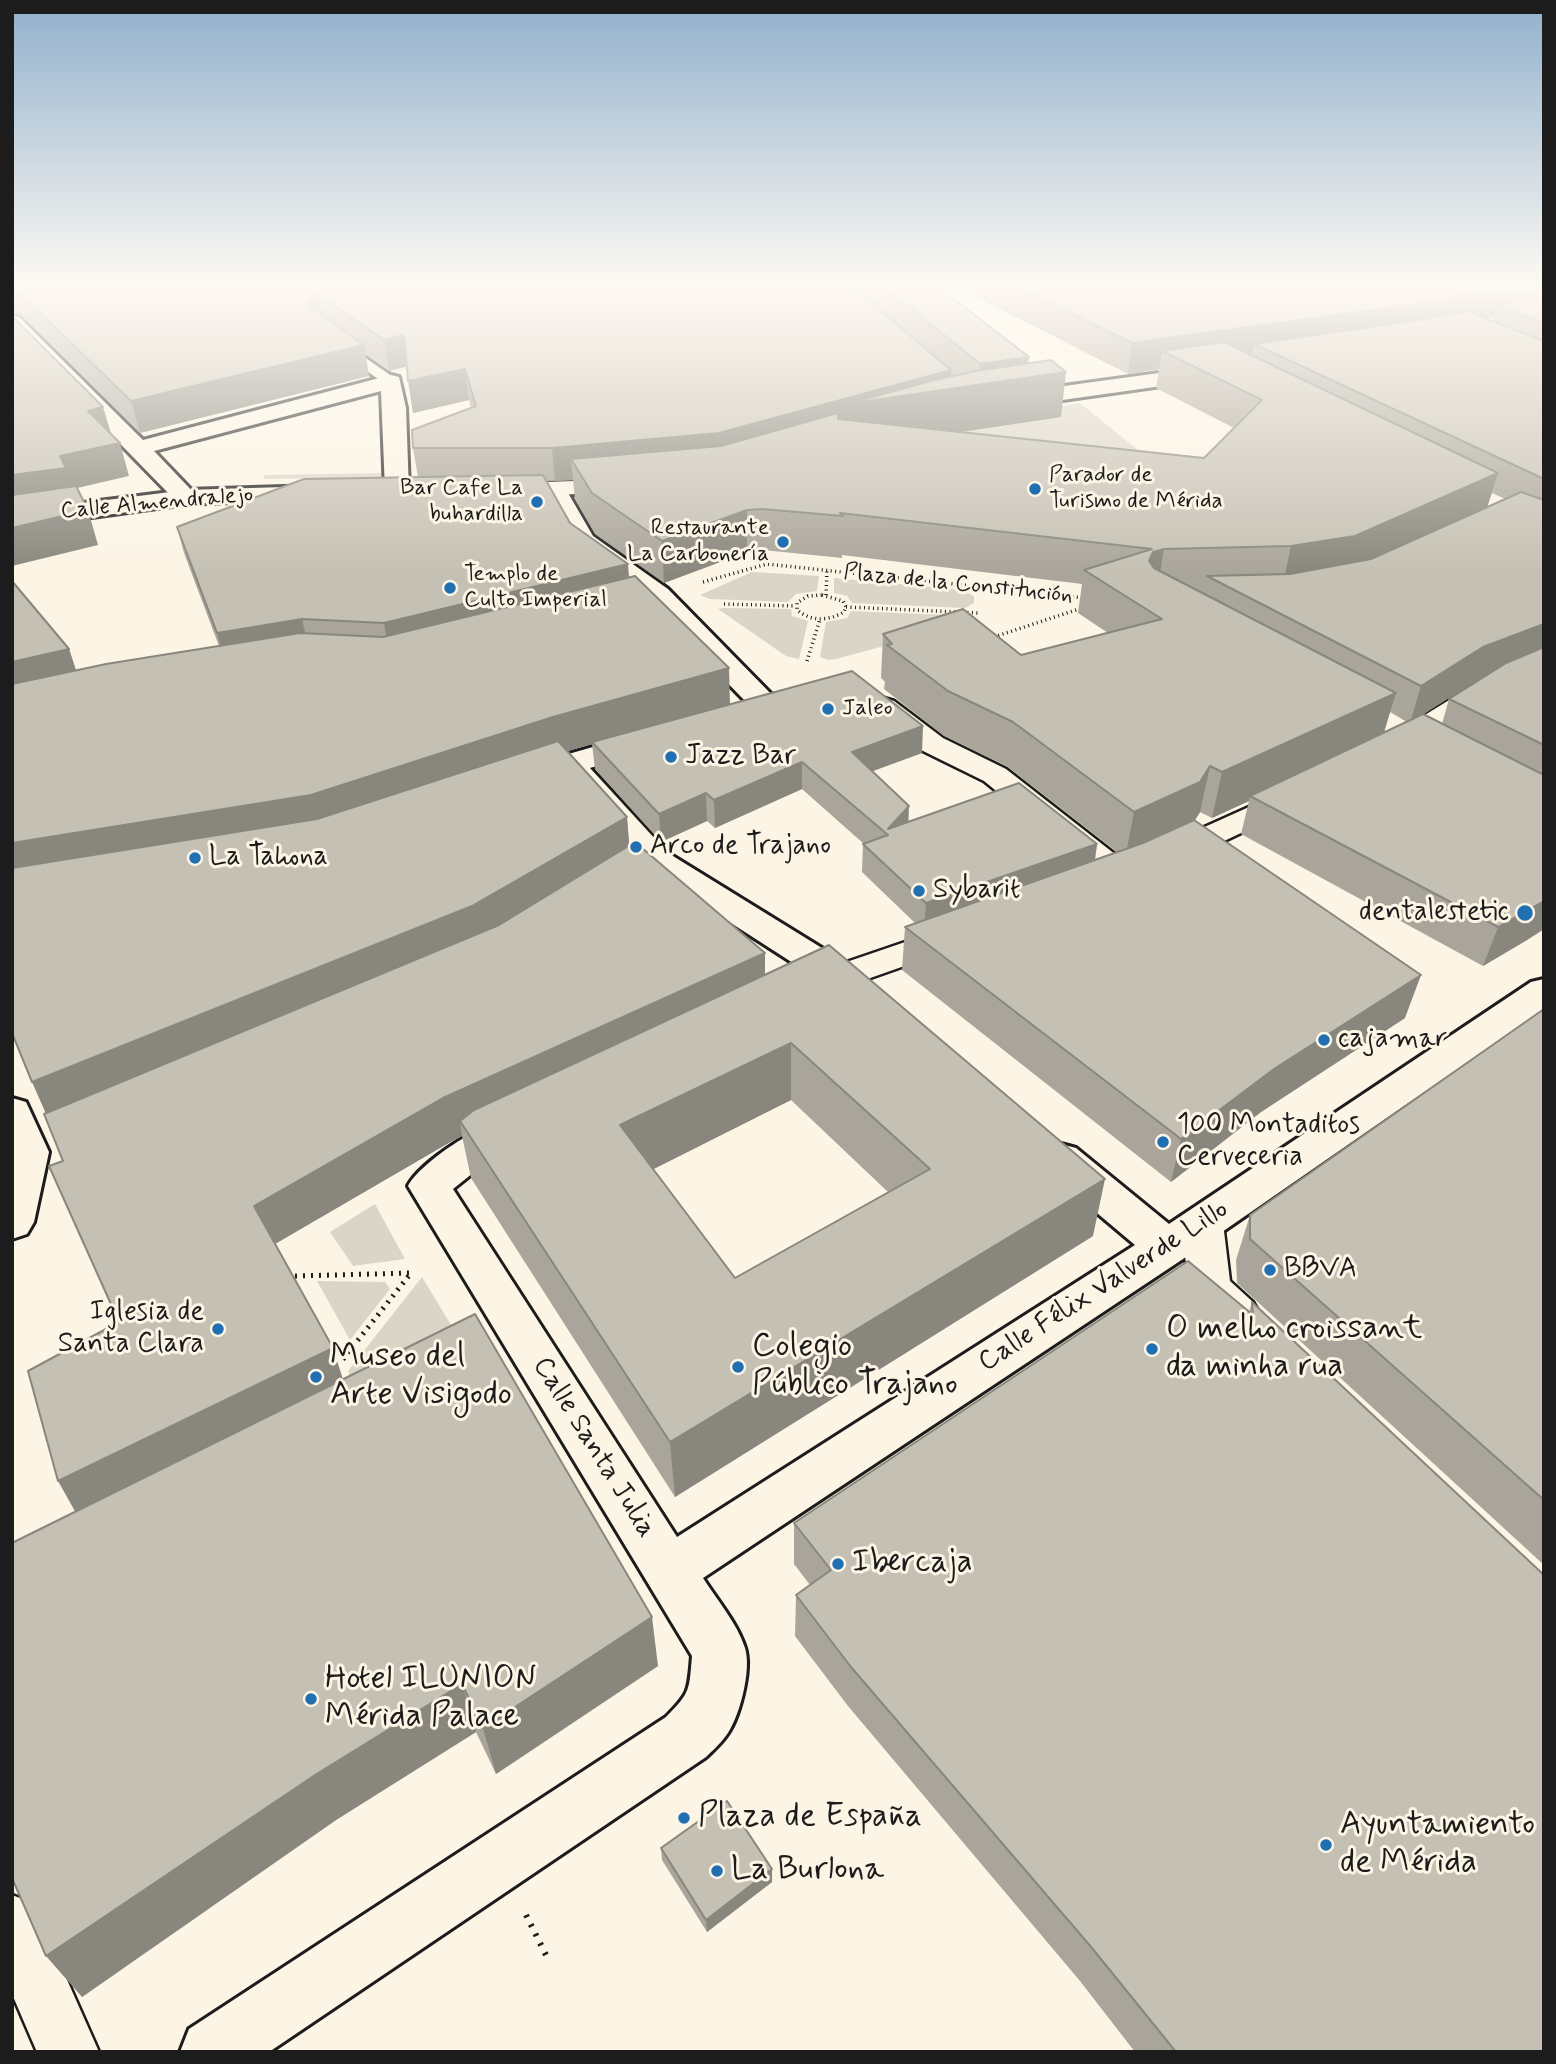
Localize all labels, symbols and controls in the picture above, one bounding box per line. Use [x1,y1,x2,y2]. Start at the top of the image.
place label: Parador de Turismo de Mérida [1049,462,1223,516]
place label: Bar Cafe La buhardilla [400,475,523,529]
marker: Parador de Turismo de Mérida [1027,481,1043,497]
street label: Calle Almendralejo [60,482,254,526]
marker: Bar Cafe La buhardilla [529,494,545,510]
place label: Restaurante La Carbonería [627,515,769,569]
marker: Restaurante La Carbonería [775,534,791,550]
street label: Plaza de la Constitución [842,559,1074,611]
place label: Templo de Culto Imperial [464,561,607,615]
marker: Templo de Culto Imperial [442,580,458,596]
place label: Jaleo [842,695,893,723]
marker: Jaleo [820,701,836,717]
place label: Jazz Bar [685,740,796,774]
marker: Jazz Bar [663,749,679,765]
place label: Arco de Trajano [650,830,831,864]
marker: Arco de Trajano [628,839,644,855]
place label: La Tahona [209,841,328,875]
marker: La Tahona [187,850,203,866]
place label: Sybarit [933,874,1020,908]
marker: Sybarit [911,883,927,899]
place label: dentalestetic [1359,896,1509,930]
marker: dentalestetic [1515,903,1535,923]
place label: cajamar [1338,1023,1447,1057]
marker: cajamar [1316,1032,1332,1048]
place label: 100 Montaditos Cerveceria [1177,1109,1360,1175]
marker: 100 Montaditos Cerveceria [1155,1134,1171,1150]
street label: Calle Félix Valverde Lillo [973,1194,1235,1380]
place label: BBVA [1284,1253,1357,1287]
marker: BBVA [1262,1262,1278,1278]
place label: Iglesia de Santa Clara [58,1296,204,1362]
place label: O melho croissant da minha rua [1166,1310,1422,1388]
marker: Iglesia de Santa Clara [210,1321,226,1337]
place label: Colegio Público Trajano [752,1328,958,1406]
place label: Museo del Arte Visigodo [330,1338,512,1416]
marker: O melho croissant da minha rua [1144,1341,1160,1357]
street label: Calle Santa Julia [524,1351,662,1545]
marker: Colegio Público Trajano [730,1359,746,1375]
marker: Museo del Arte Visigodo [308,1369,324,1385]
place label: Ibercaja [852,1544,973,1584]
marker: Ibercaja [830,1556,846,1572]
place label: Hotel ILUNION Mérida Palace [325,1660,536,1738]
marker: Hotel ILUNION Mérida Palace [303,1691,319,1707]
place label: Plaza de España [698,1798,922,1838]
place label: Ayuntamiento de Mérida [1340,1806,1535,1884]
marker: Plaza de España [676,1810,692,1826]
marker: Ayuntamiento de Mérida [1318,1837,1334,1853]
place label: La Burlona [731,1851,884,1891]
marker: La Burlona [709,1863,725,1879]

